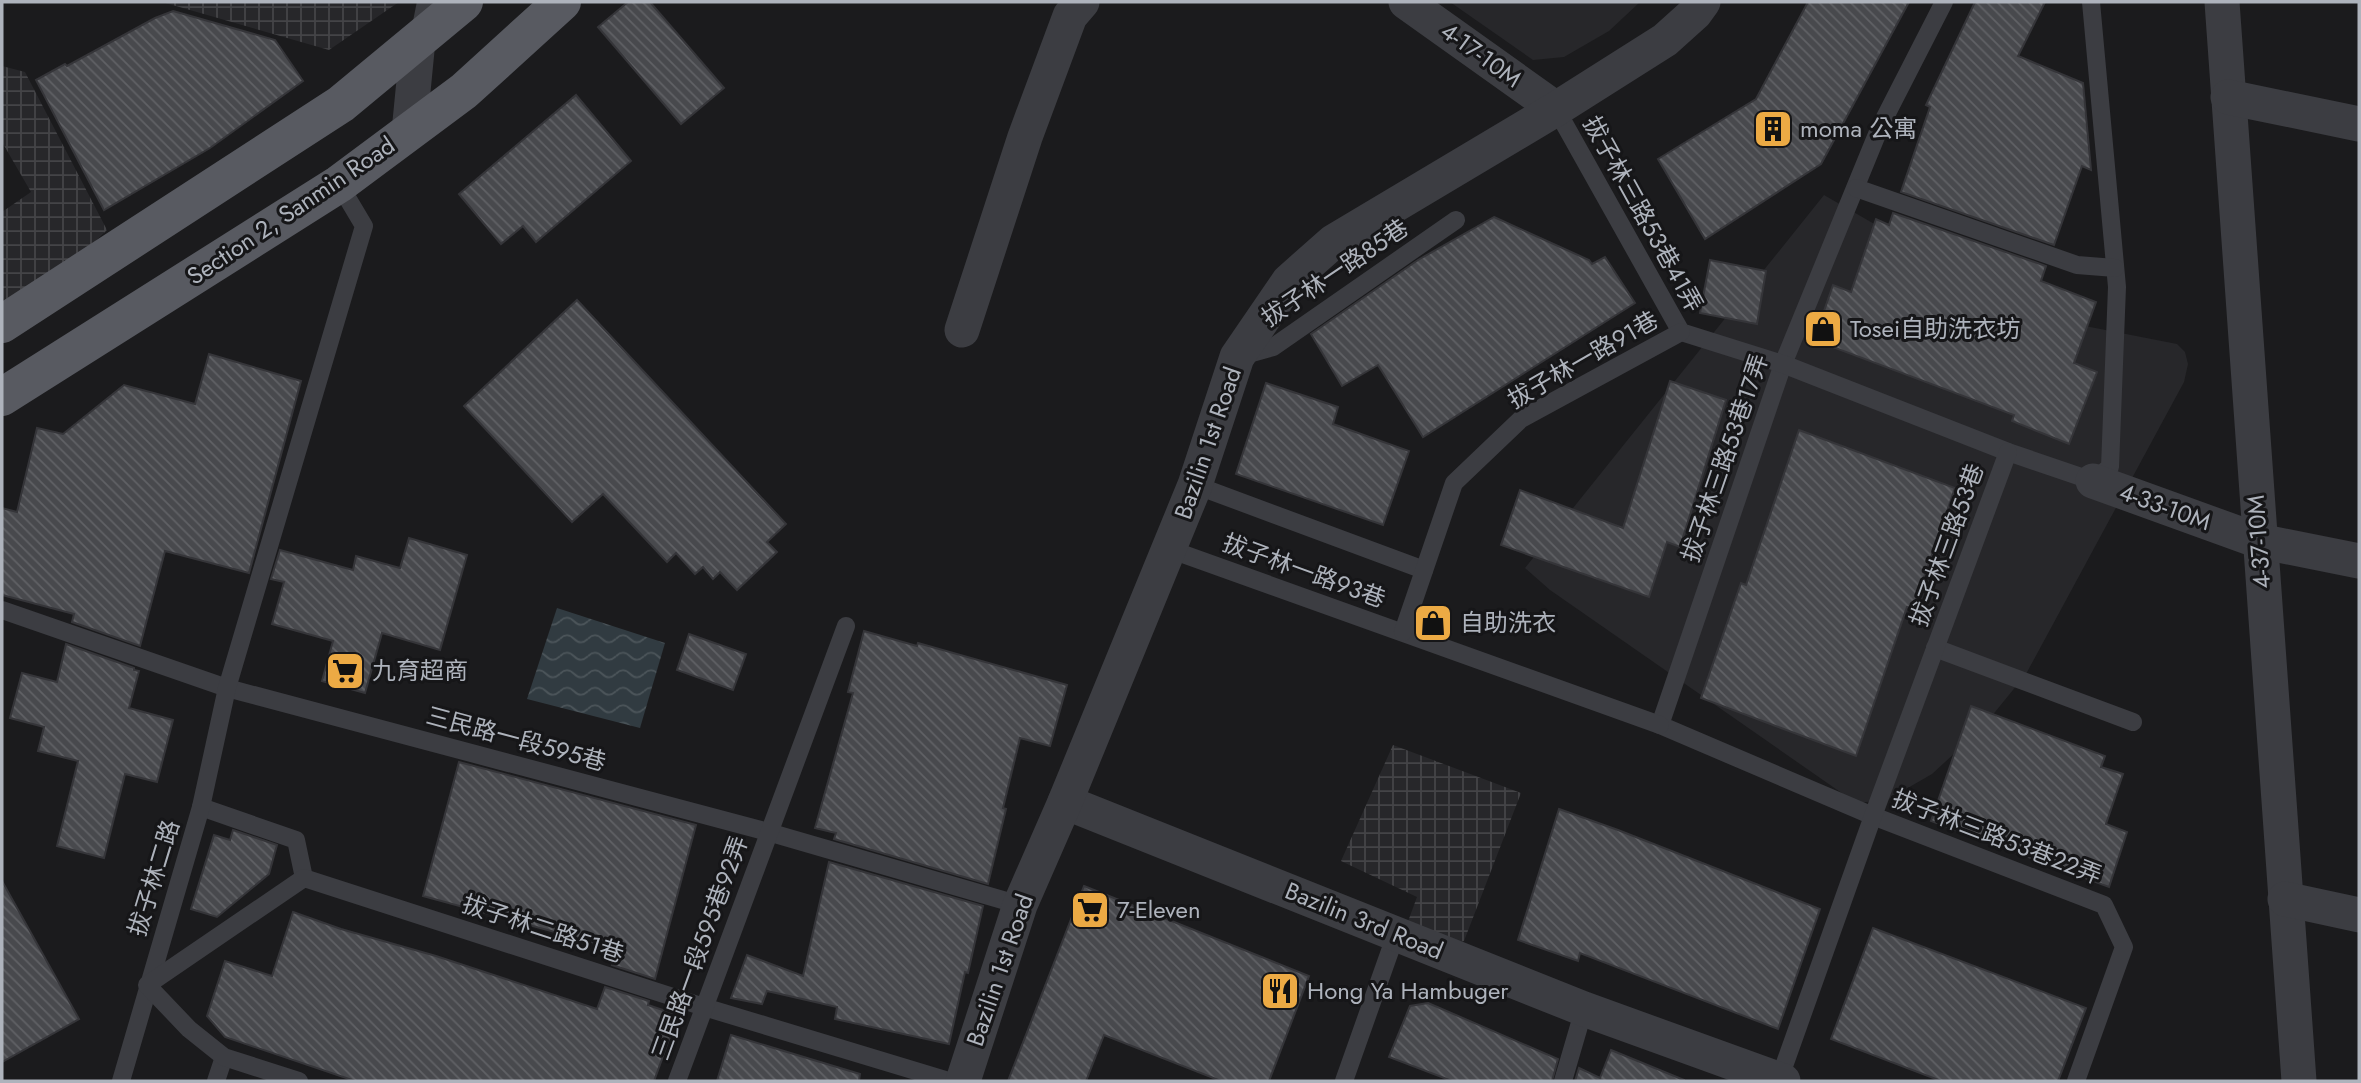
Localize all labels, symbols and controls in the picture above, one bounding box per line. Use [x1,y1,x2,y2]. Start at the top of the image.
street label: 4-17-10M [1434,13,1529,96]
building icon: moma 公寓 [1752,108,1794,150]
street label: 拔子林三路53巷41弄 [1575,109,1712,318]
place label: moma 公寓 [1800,111,1917,146]
street label: Section 2, Sanmin Road [180,128,402,293]
street label: 拔子林一路85巷 [1254,210,1415,335]
street label: 拔子林一路91巷 [1501,302,1665,417]
shop icon: Tosei自助洗衣坊 [1802,308,1844,350]
place label: Tosei自助洗衣坊 [1850,311,2020,346]
street label: 拔子林三路53巷17弄 [1672,349,1777,567]
street label: Bazilin 1st Road [1165,362,1250,524]
street label: 拔子林三路53巷 [1901,459,1992,631]
street label: 4-33-10M [2115,474,2216,539]
street label: 4-37-10M [2238,494,2279,590]
street label: 拔子林一路93巷 [1218,525,1390,616]
shop icon: 自助洗衣 [1412,602,1454,644]
place label: 自助洗衣 [1460,605,1556,640]
supermarket icon: 九育超商 [324,650,366,692]
place label: 九育超商 [372,653,468,688]
street label: 三民路一段595巷 [422,698,610,779]
street label: 拔子林三路53巷22弄 [1887,780,2107,893]
street label: 拔子林二路 [119,815,188,940]
street label: 三民路一段595巷92弄 [643,831,756,1065]
street label: Bazilin 3rd Road [1280,873,1449,968]
street label: 拔子林二路51巷 [458,886,629,971]
street label: Bazilin 1st Road [957,889,1042,1051]
supermarket icon: 7-Eleven [1069,889,1111,931]
place label: 7-Eleven [1117,892,1201,927]
restaurant icon: Hong Ya Hambuger [1259,970,1301,1012]
place label: Hong Ya Hambuger [1307,973,1509,1008]

